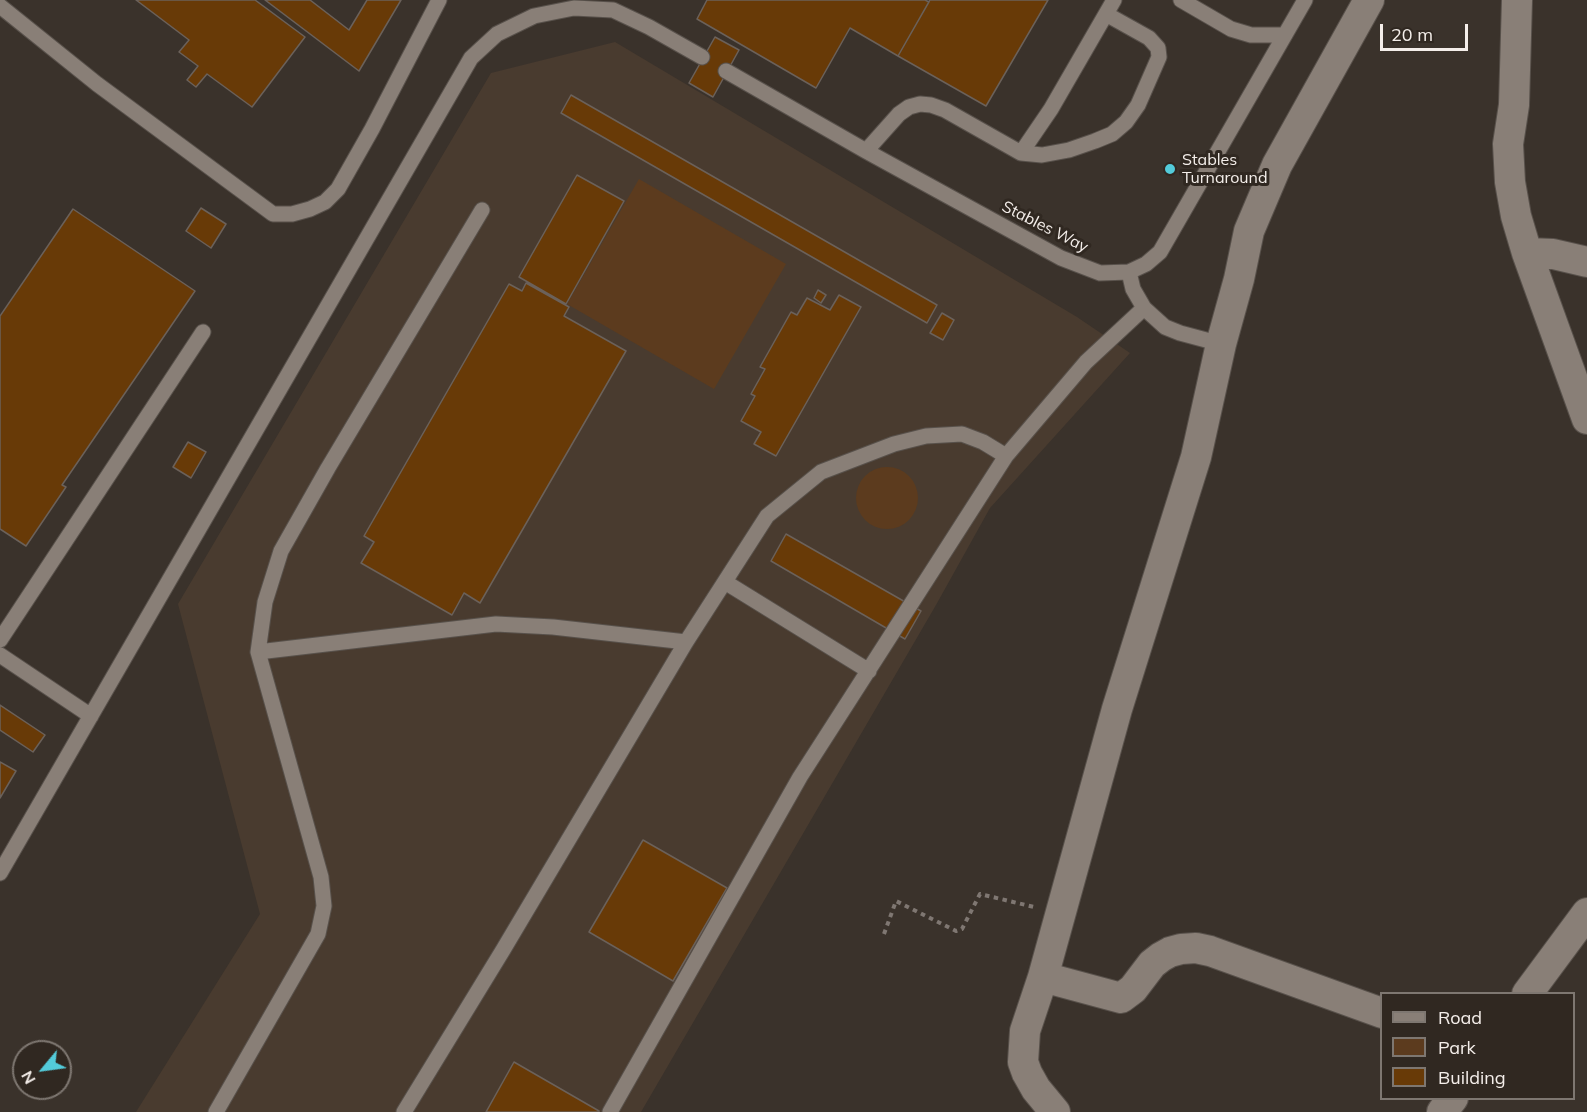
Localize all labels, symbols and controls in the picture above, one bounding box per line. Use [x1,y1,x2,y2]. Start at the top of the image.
scale bar [1383,12,1472,50]
text: 20 m [1391,23,1433,46]
place label: Stables Turnaround [1182,150,1268,188]
marker: Stables Turnaround [1163,162,1177,176]
street label: Stables Way [999,197,1091,257]
legend [1380,992,1575,1100]
text: Road [1438,1006,1482,1029]
text: Park [1438,1036,1476,1059]
north arrow [12,1040,72,1100]
text: Building [1438,1066,1506,1089]
text: N [16,1068,40,1088]

